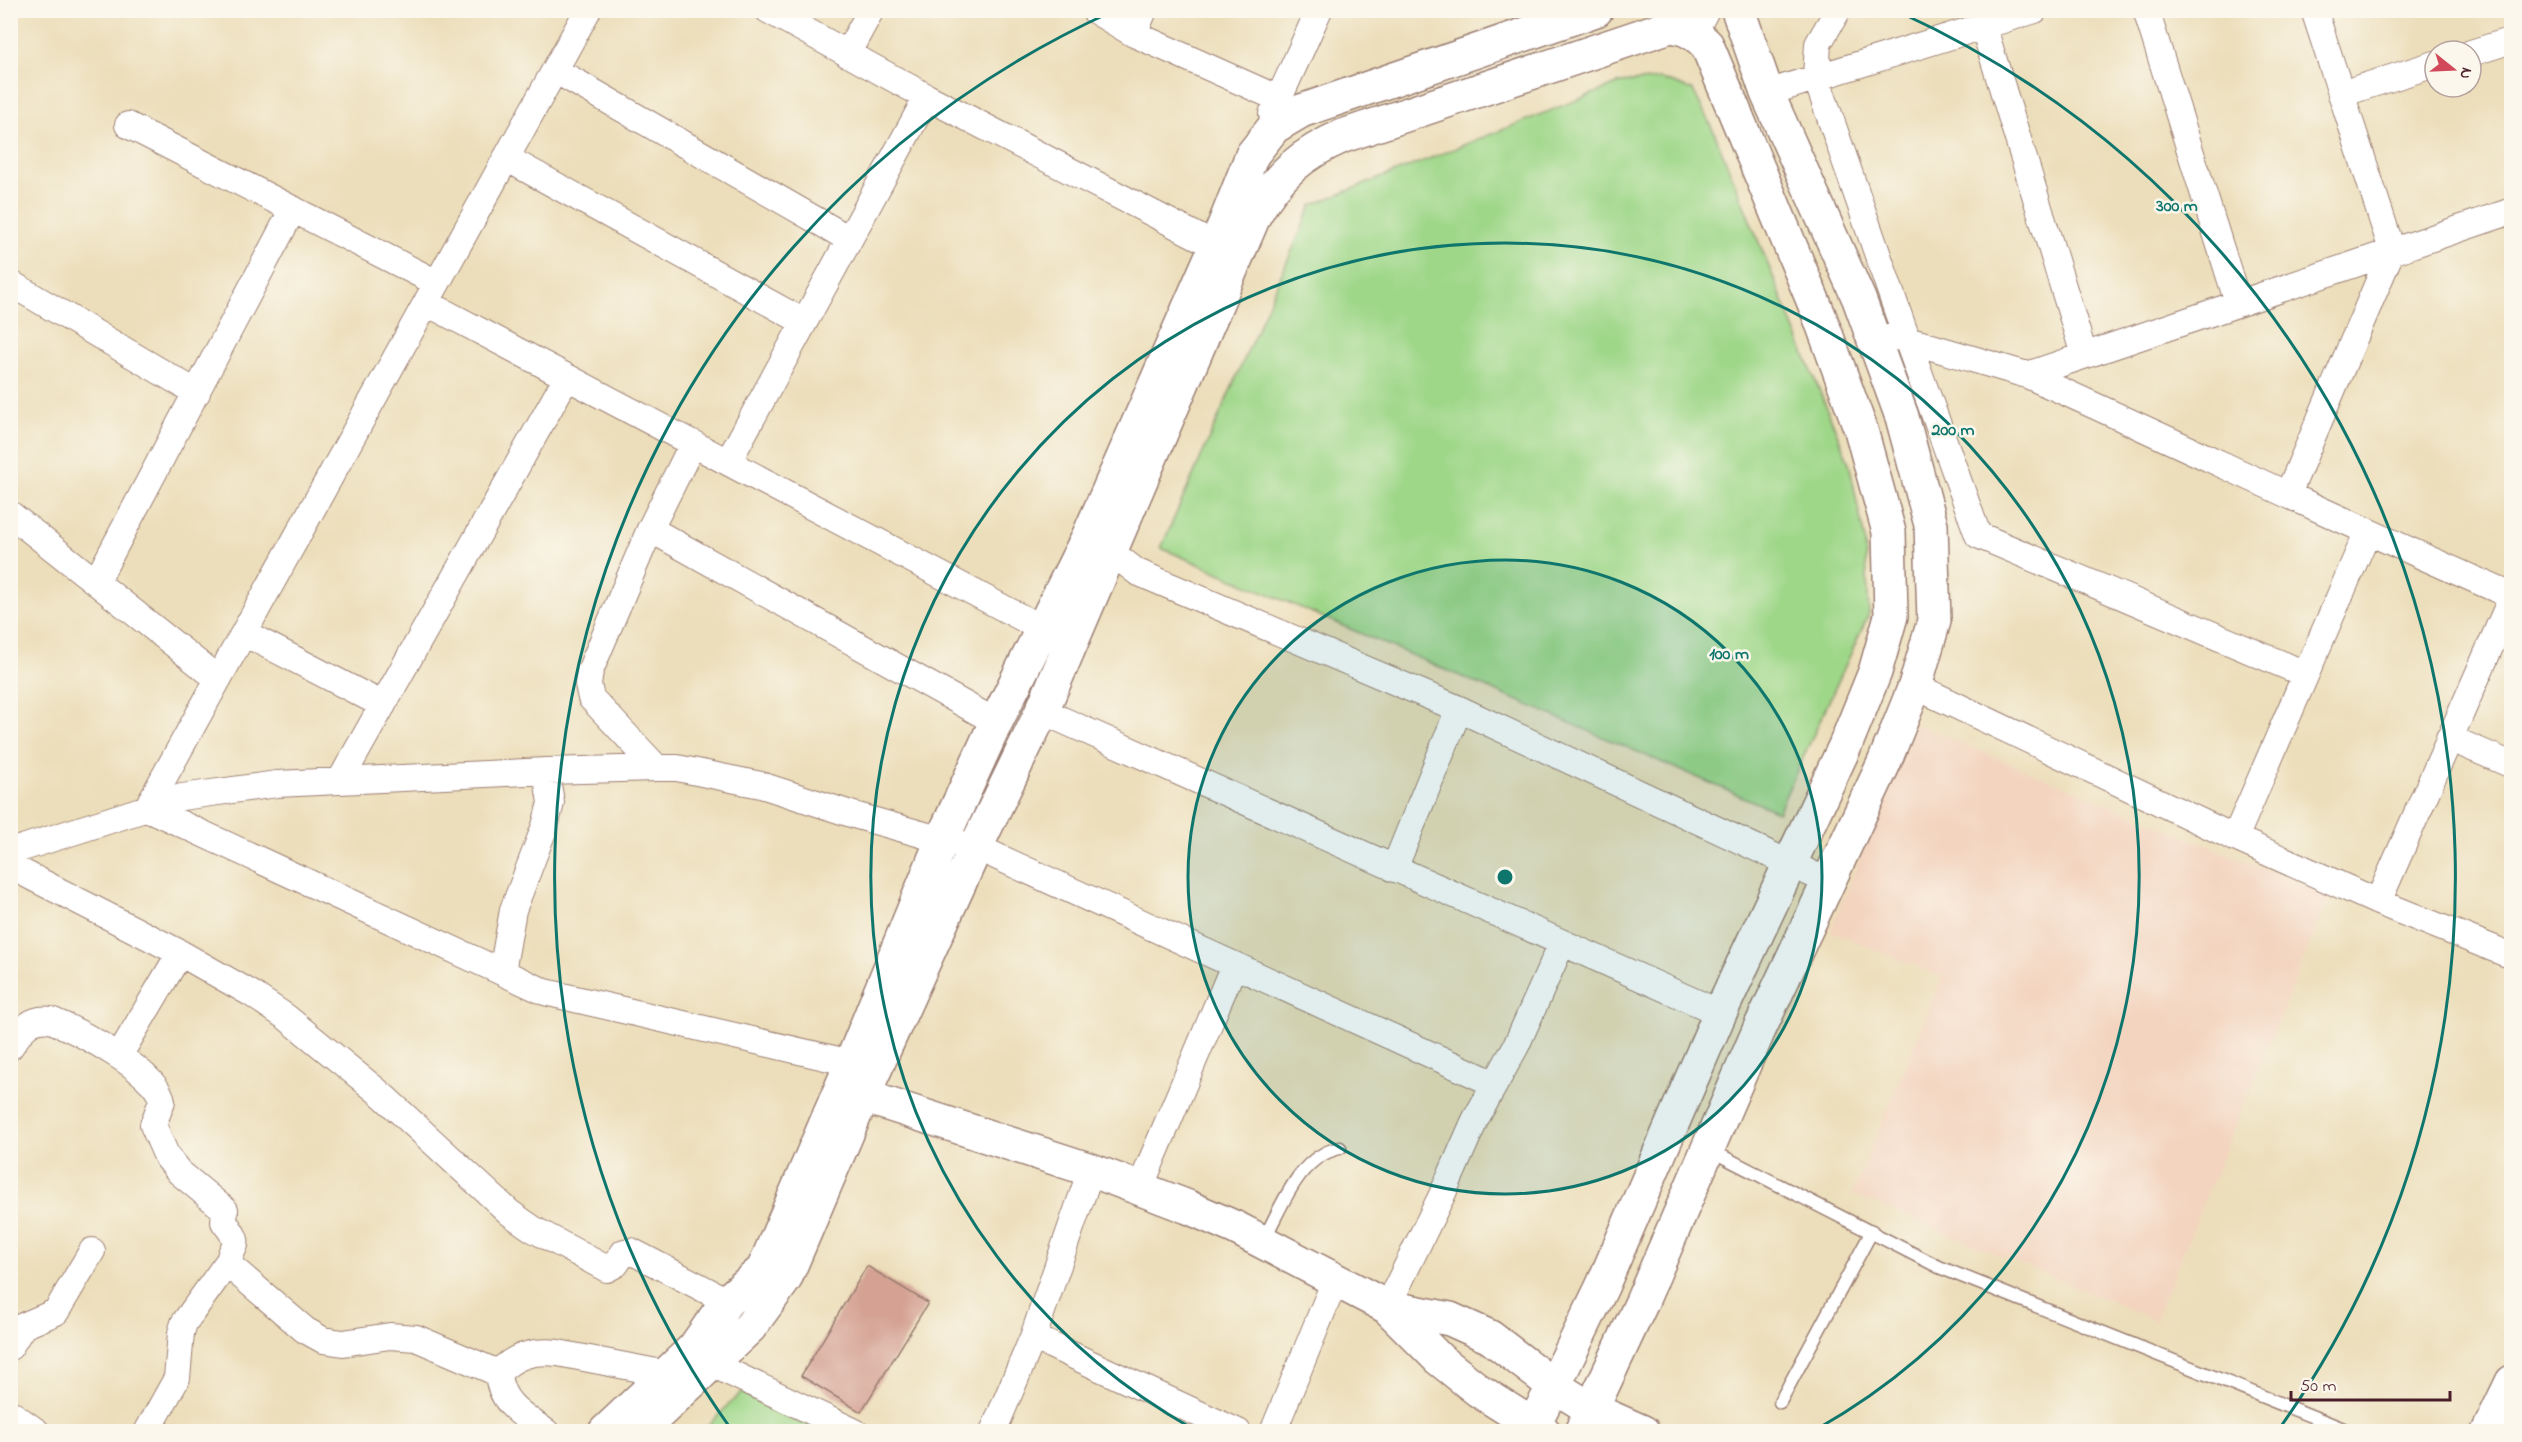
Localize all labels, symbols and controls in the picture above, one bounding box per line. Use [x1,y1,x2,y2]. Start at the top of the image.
north arrow [2423,39,2483,99]
text: N [2452,64,2478,82]
text: 300 m [2155,194,2198,220]
text: 200 m [1931,418,1975,444]
text: 100 m [1709,642,1749,668]
centre of rings [1495,867,1515,887]
scale bar [2291,1364,2450,1402]
text: 50 m [2300,1374,2337,1400]

